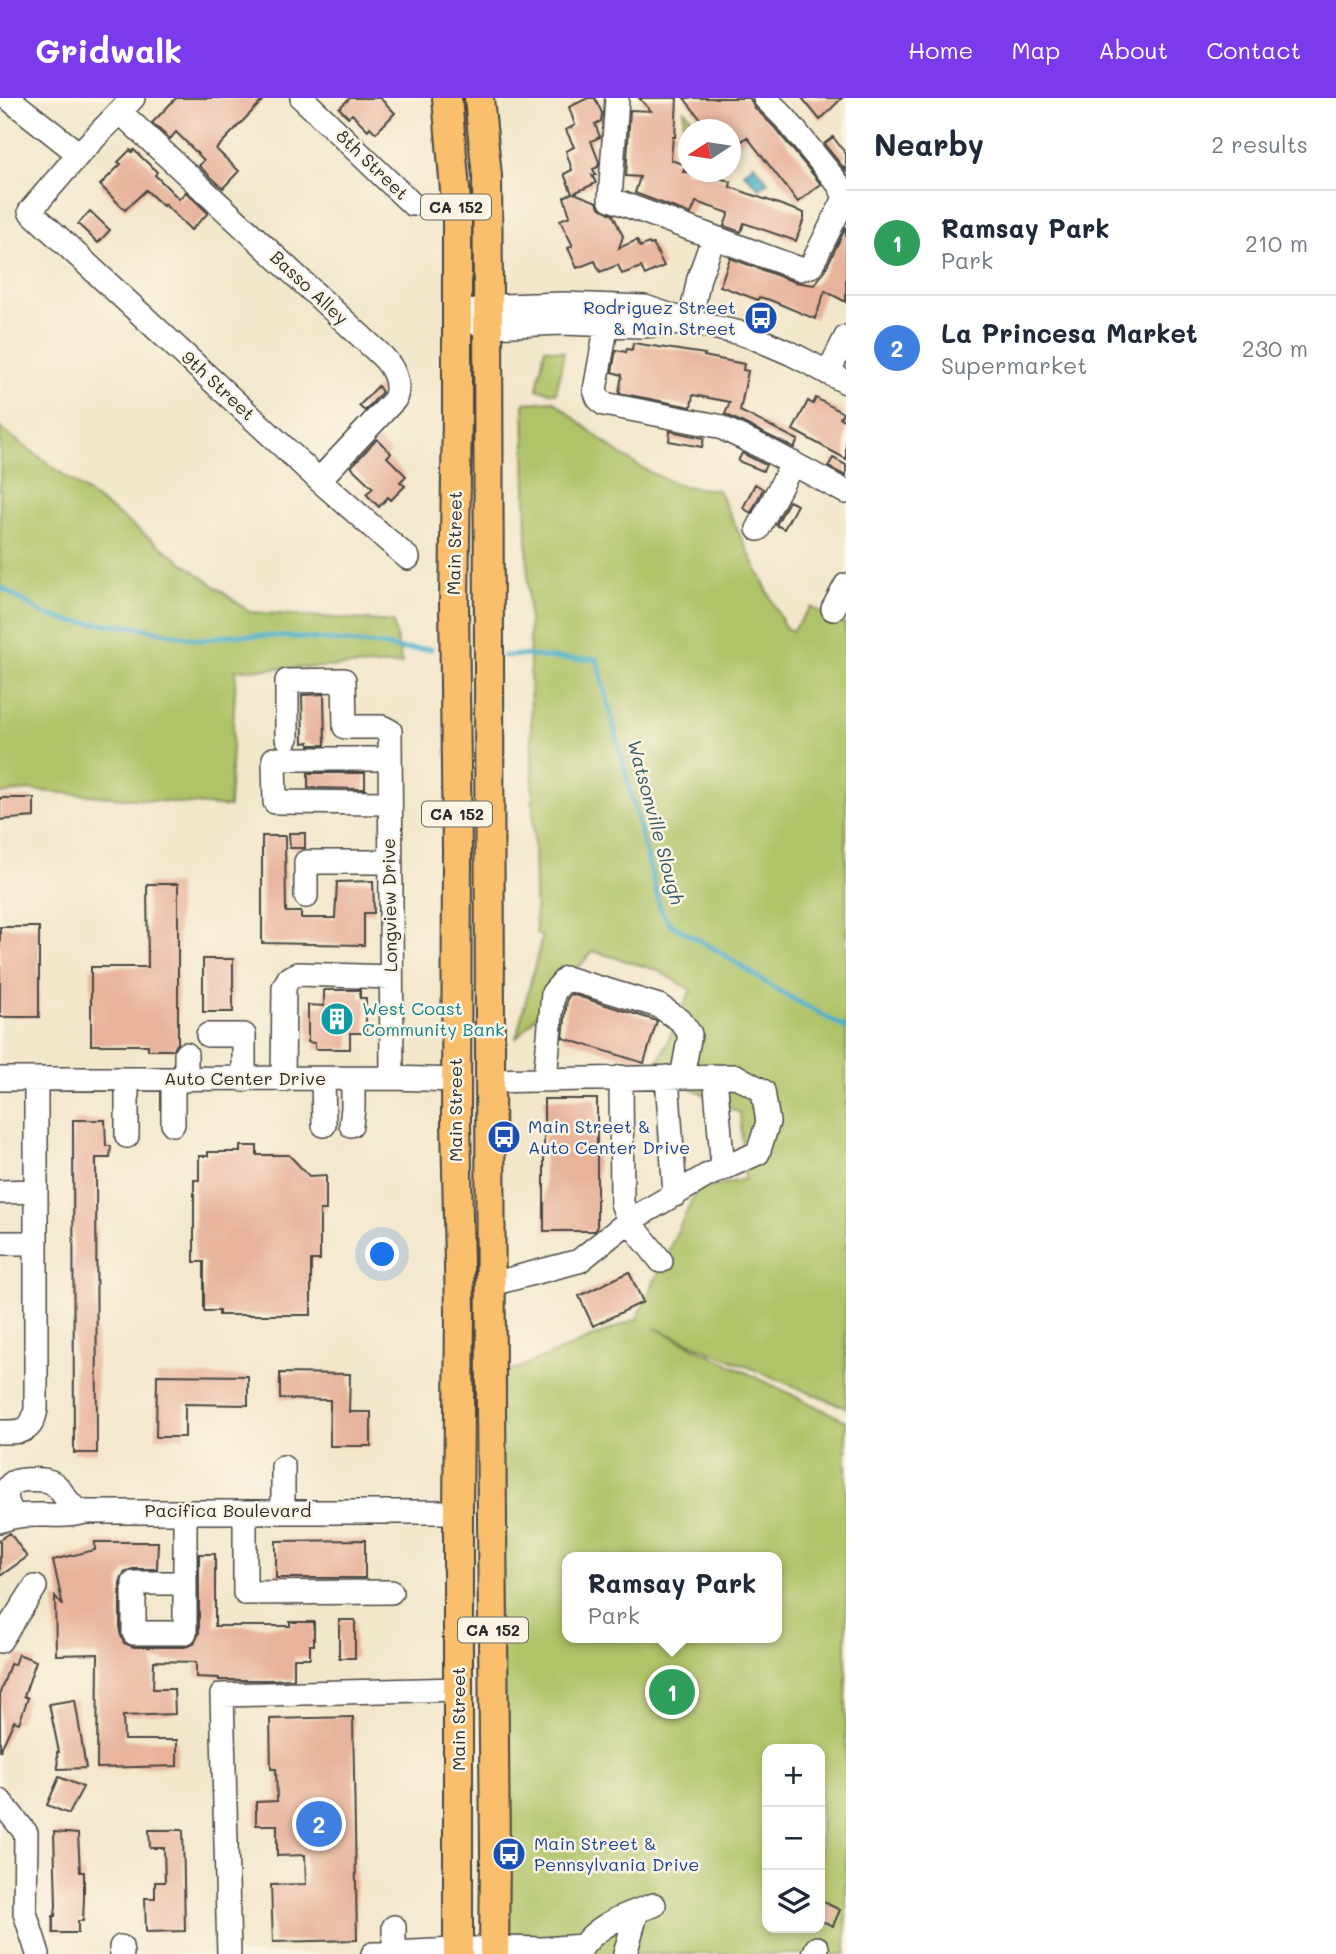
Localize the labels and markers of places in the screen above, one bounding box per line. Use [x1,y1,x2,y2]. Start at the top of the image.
place label: Rodriguez Street & Main Street [583,295,736,340]
bus stop icon: Rodriguez Street & Main Street [742,299,780,337]
place label: West Coast Community Bank [362,996,505,1041]
building icon: West Coast Community Bank [318,1000,356,1038]
place label: Main Street & Auto Center Drive [528,1114,690,1159]
bus stop icon: Main Street & Auto Center Drive [485,1118,523,1156]
pin: 1 [649,1666,695,1718]
pin: 2 [296,1798,342,1850]
place label: Main Street & Pennsylvania Drive [534,1831,700,1876]
bus stop icon: Main Street & Pennsylvania Drive [490,1835,528,1873]

